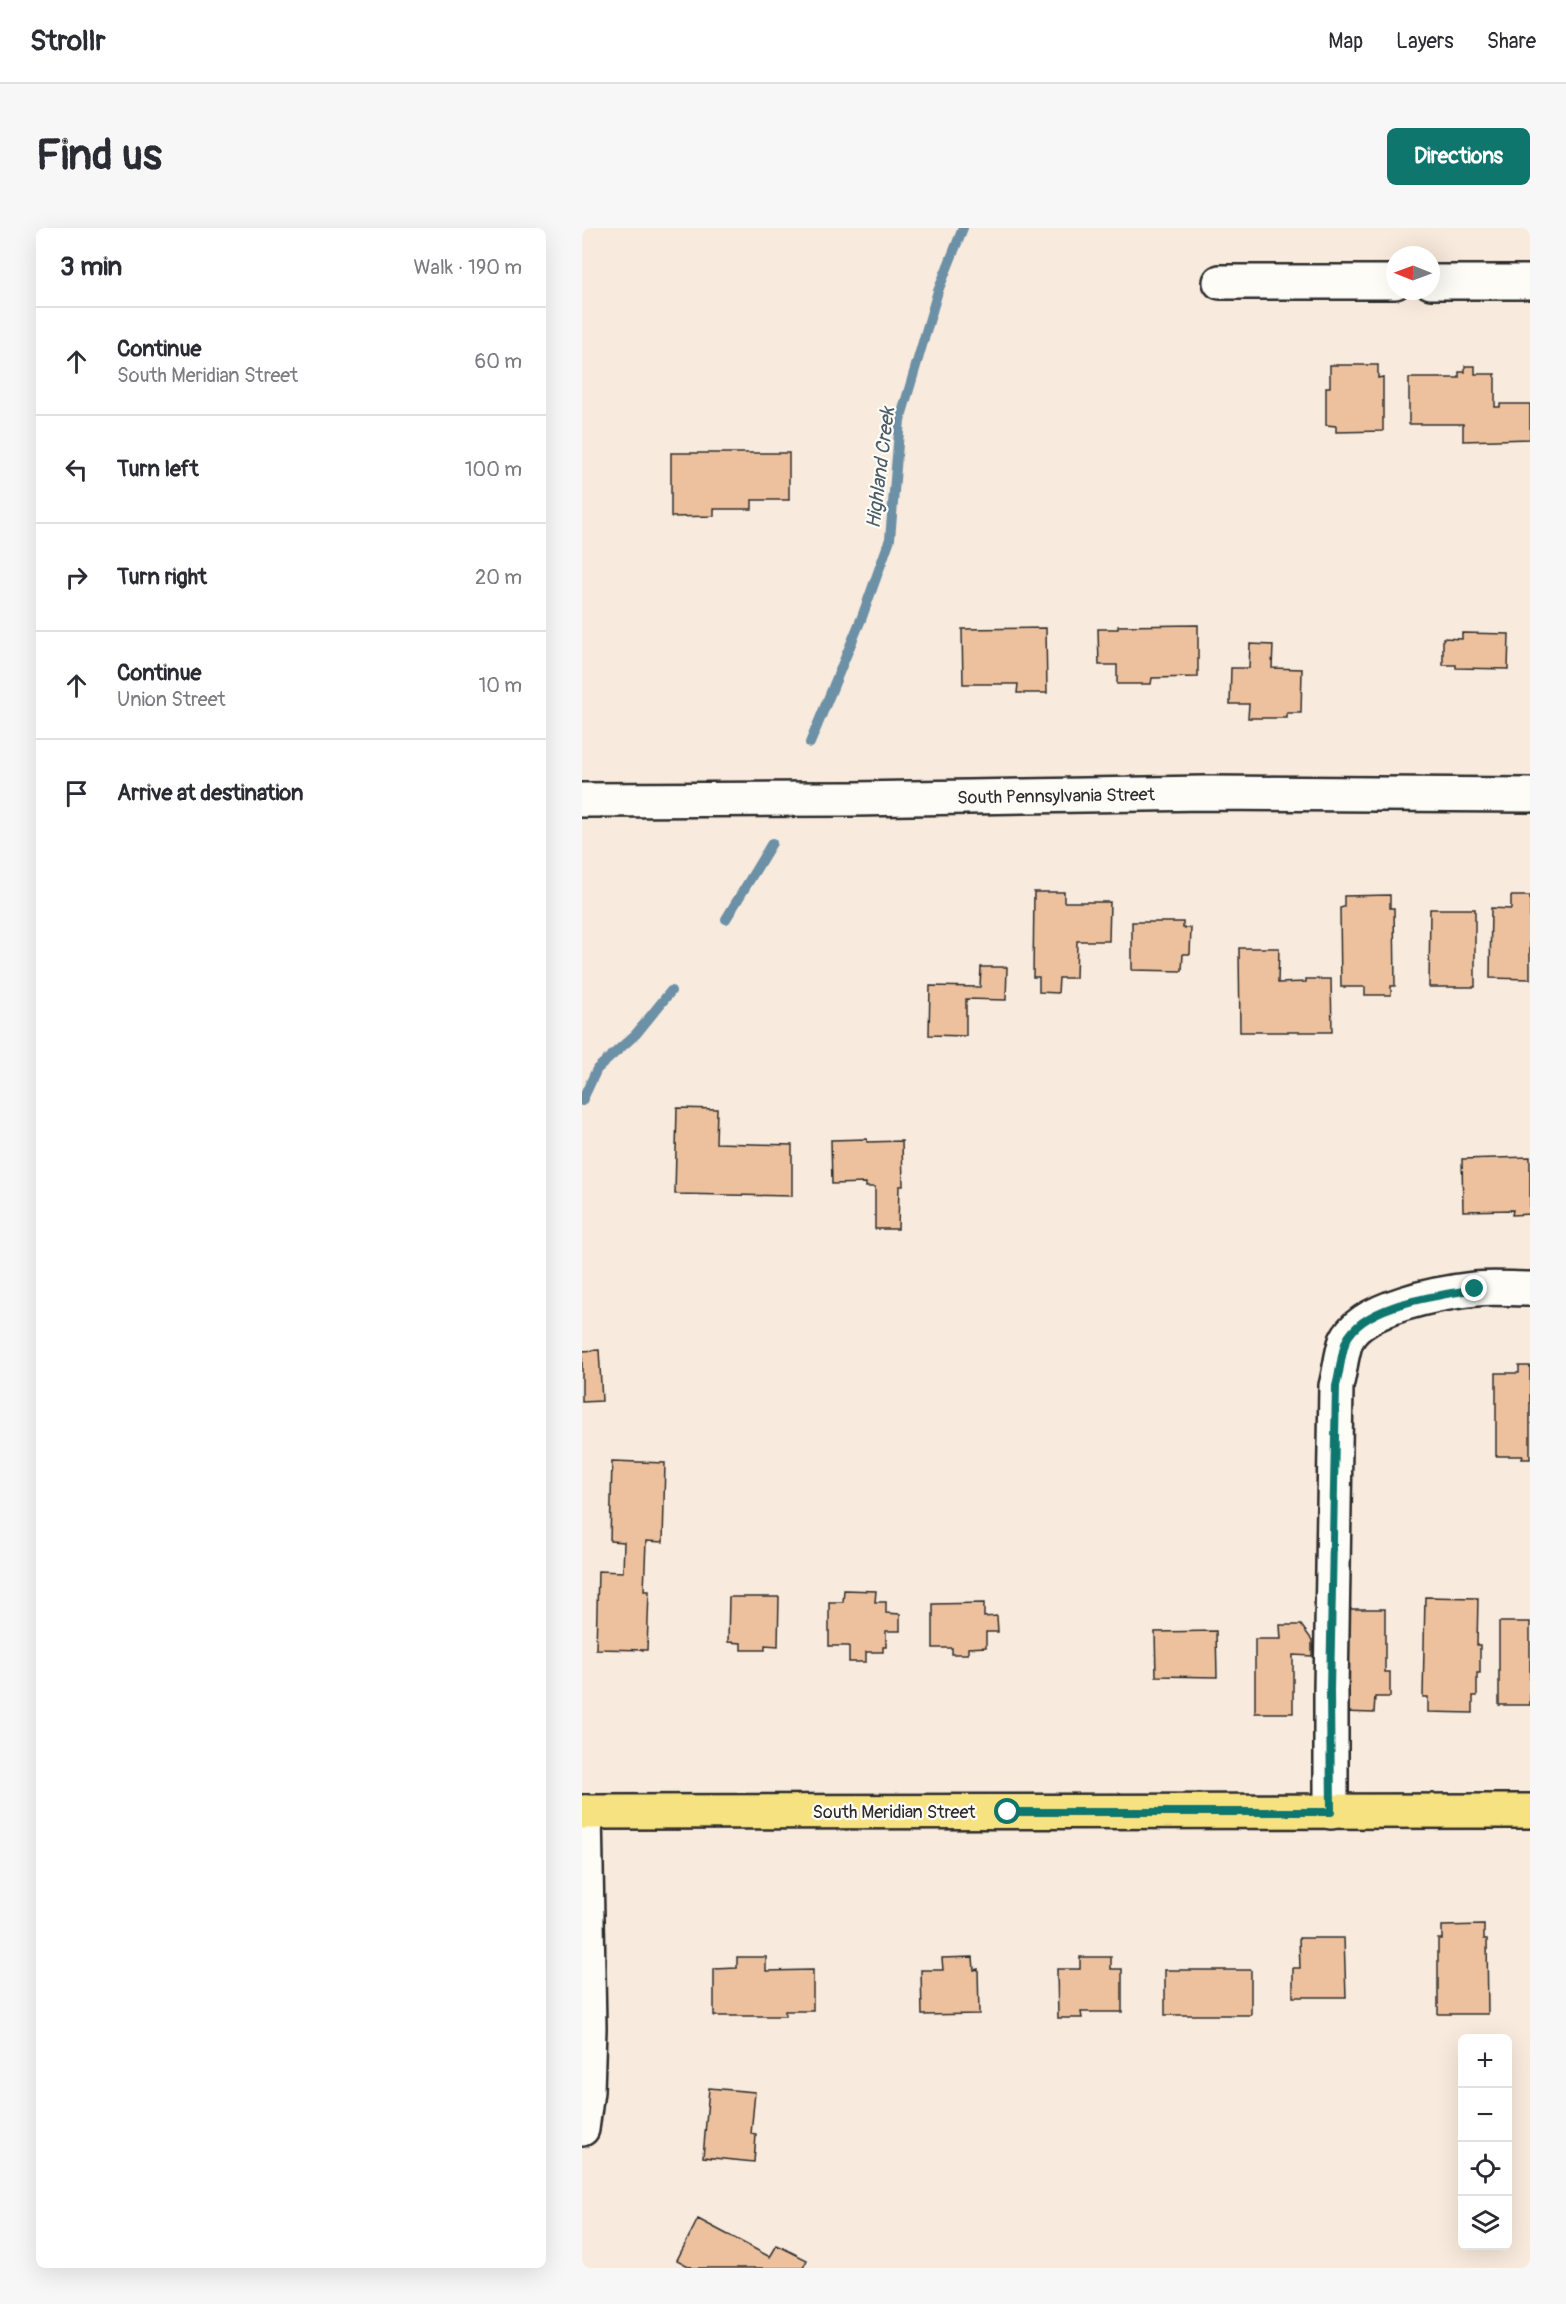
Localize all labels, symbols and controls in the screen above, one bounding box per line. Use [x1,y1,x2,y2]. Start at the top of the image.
text: Strollr [30,24,105,59]
text: Map [1328,28,1363,55]
text: Layers [1396,28,1454,55]
text: Share [1487,28,1536,55]
button: Directions [1387,128,1530,185]
text: Find us [36,130,162,182]
north arrow [1386,246,1440,300]
text: 3 min [60,251,122,283]
text: Walk · 190 m [414,255,522,280]
text: Continue [117,335,201,363]
icon: ahead [60,345,93,378]
text: 60 m [475,349,522,374]
text: South Meridian Street [117,363,298,388]
water label: Highland Creek [861,404,901,530]
icon: left [60,453,93,486]
text: Turn left [117,455,199,483]
text: 100 m [465,457,522,482]
icon: right [60,561,93,594]
text: Turn right [117,563,207,591]
text: 20 m [475,565,522,590]
text: Continue [117,659,201,687]
icon: ahead [60,669,93,702]
text: 10 m [478,673,522,698]
text: Union Street [117,687,226,712]
icon: arrive [60,777,93,810]
text: Arrive at destination [117,779,303,807]
street label: South Pennsylvania Street [957,783,1156,810]
route end [1461,1275,1487,1301]
route start [994,1798,1020,1824]
street label: South Meridian Street [812,1801,976,1824]
map controls [1458,2034,1512,2250]
button: + [1458,2034,1512,2088]
button: − [1458,2088,1512,2142]
button: locate [1458,2142,1512,2196]
button: layers [1458,2196,1512,2250]

